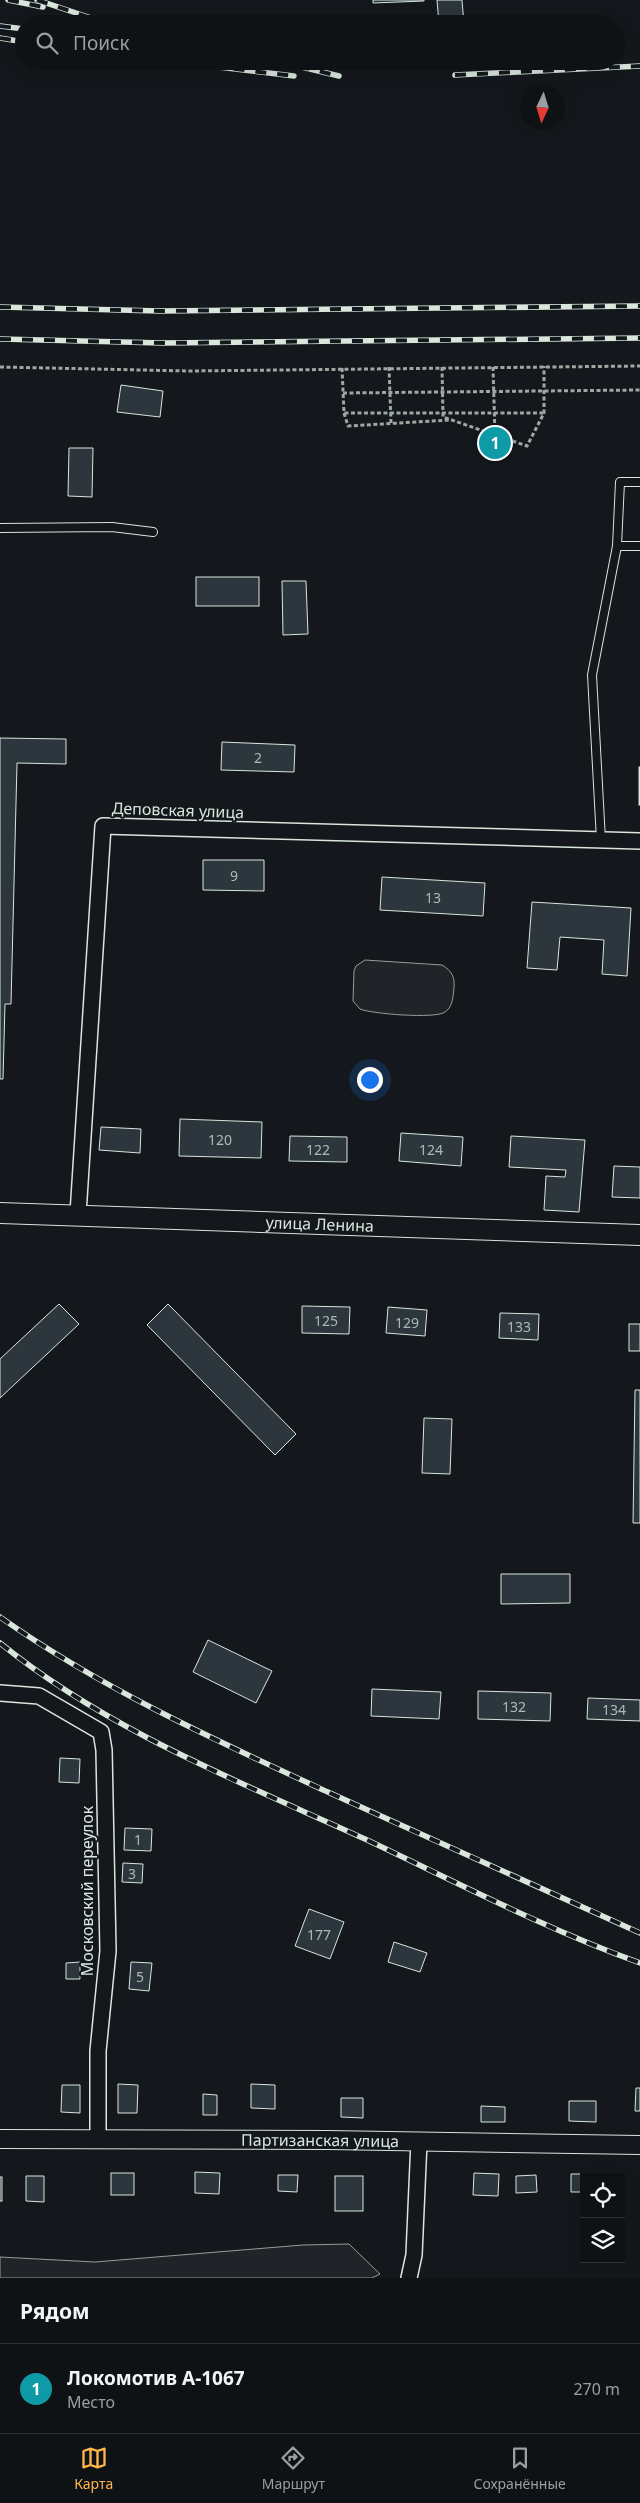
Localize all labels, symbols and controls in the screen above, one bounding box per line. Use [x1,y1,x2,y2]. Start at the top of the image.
search box [15,15,625,70]
icon: search [33,29,61,57]
text: Поиск [73,30,129,56]
north arrow [520,85,565,130]
pin: 1 [479,424,511,462]
house number: 2 [254,748,262,767]
street label: Деповская улица [111,797,245,823]
house number: 9 [230,866,238,885]
house number: 13 [425,888,441,907]
your location [357,1067,383,1093]
house number: 120 [208,1130,232,1149]
house number: 122 [306,1140,330,1159]
house number: 124 [419,1140,443,1159]
street label: улица Ленина [265,1211,374,1237]
house number: 125 [314,1311,338,1330]
house number: 129 [395,1313,419,1332]
house number: 133 [507,1317,531,1336]
house number: 132 [502,1697,526,1716]
house number: 134 [602,1700,626,1719]
street label: Московский переулок [76,1805,98,1976]
house number: 1 [134,1830,142,1849]
house number: 3 [128,1864,136,1883]
house number: 177 [307,1925,331,1944]
house number: 5 [136,1967,144,1986]
street label: Партизанская улица [241,2129,399,2152]
map controls [580,2173,625,2263]
button: locate [580,2173,625,2218]
button: layers [580,2218,625,2263]
text: Рядом [20,2297,90,2325]
text: Локомотив А-1067 [67,2365,245,2391]
text: 1 [31,2378,41,2400]
text: 270 m [573,2378,620,2400]
text: Место [67,2391,115,2413]
tab: Карта [74,2444,113,2493]
tab: Маршрут [262,2444,325,2493]
tab: Сохранённые [473,2444,566,2493]

